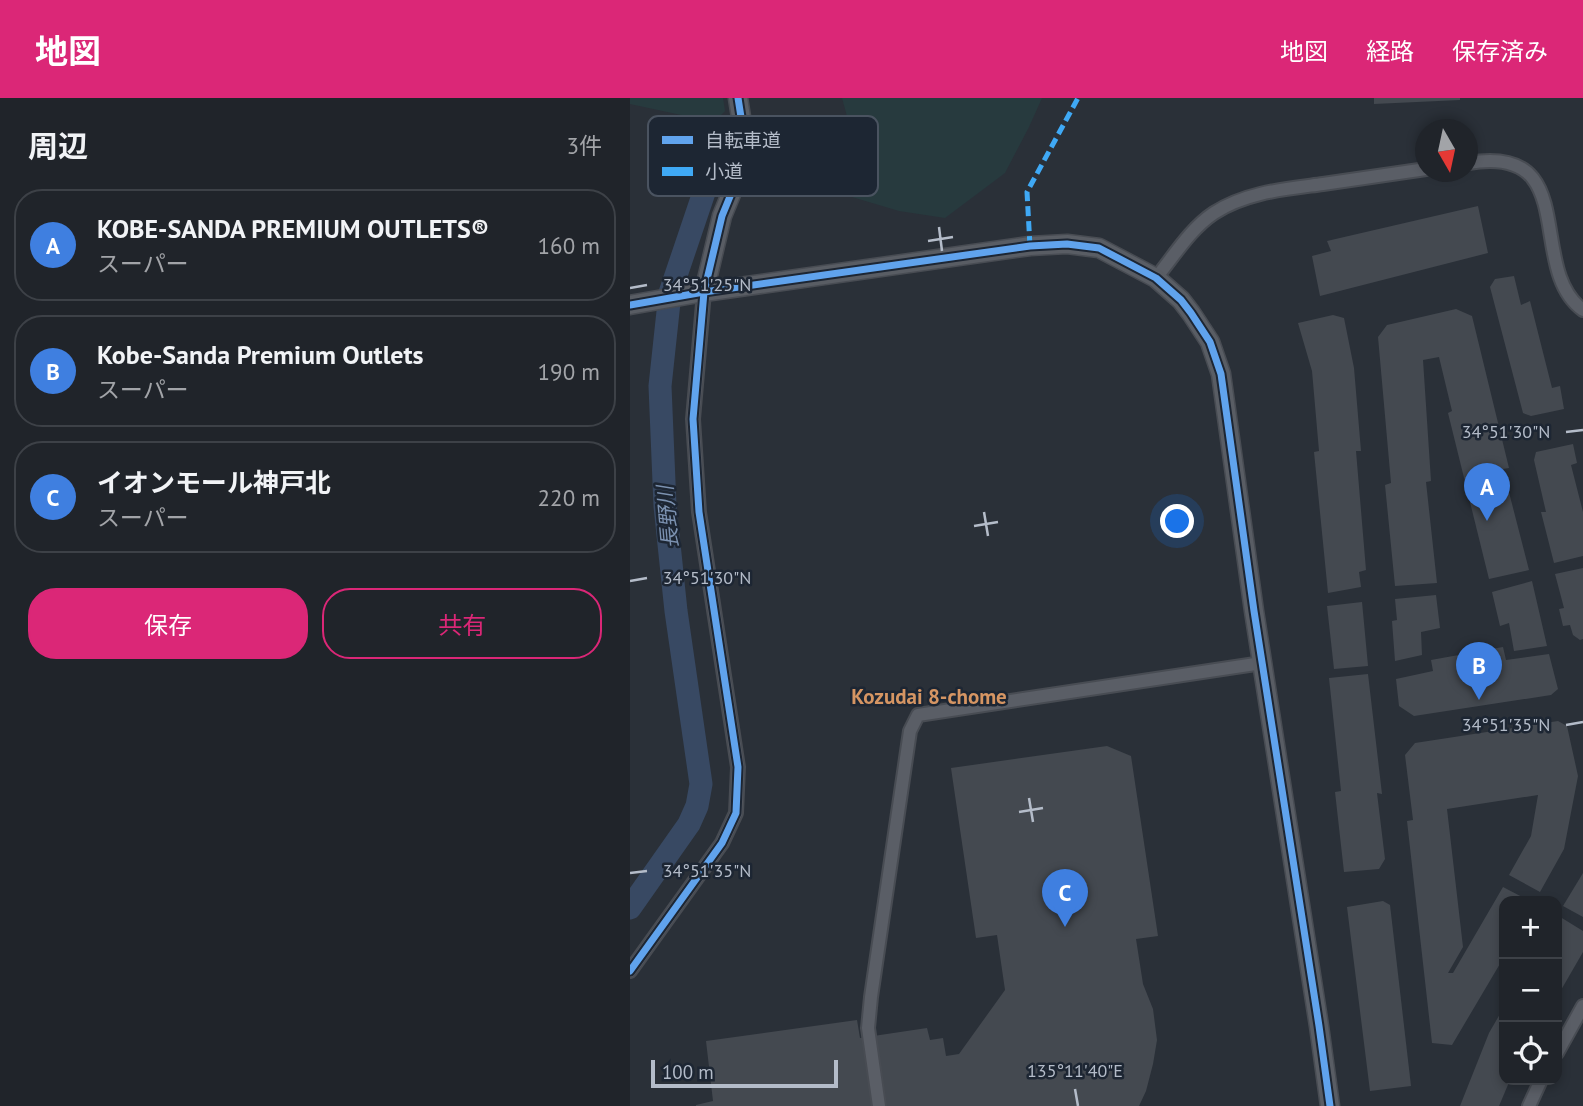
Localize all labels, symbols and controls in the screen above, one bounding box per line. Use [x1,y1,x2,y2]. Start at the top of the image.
text: 地図 [35,29,101,72]
text: 地図 [1280,36,1328,67]
text: 経路 [1366,36,1414,67]
text: 保存済み [1452,36,1548,67]
legend [648,116,878,196]
north arrow [1415,119,1478,182]
text: 周辺 [28,126,88,165]
text: 自転車道 [705,128,781,152]
text: 3件 [566,131,602,160]
text: 小道 [705,159,743,183]
text: KOBE-SANDA PREMIUM OUTLETS® [97,212,489,245]
text: A [46,231,60,260]
text: 160 m [538,231,600,260]
text: スーパー [97,249,189,278]
text: 34°51'25"N [663,273,751,296]
text: Kobe-Sanda Premium Outlets [97,338,424,371]
text: B [46,357,60,386]
text: 190 m [538,357,600,386]
text: スーパー [97,375,189,404]
text: 34°51'30"N [1462,420,1550,443]
pin: A [1464,463,1510,521]
text: イオンモール神戸北 [97,466,331,499]
water label: 長野川 [651,482,684,550]
text: C [47,483,59,512]
text: 220 m [538,483,600,512]
text: スーパー [97,503,189,532]
your location [1160,504,1194,538]
text: 34°51'30"N [663,566,751,589]
button: 保存 [28,588,308,659]
button: 共有 [322,588,602,659]
pin: B [1456,642,1502,700]
district label: Kozudai 8-chome [851,683,1007,710]
text: 34°51'35"N [1462,713,1550,736]
text: 34°51'35"N [663,859,751,882]
pin: C [1042,869,1088,927]
map controls [1499,896,1562,1085]
button: + [1499,896,1562,959]
button: − [1499,959,1562,1022]
button: locate [1499,1022,1562,1085]
scale bar [651,1057,838,1089]
text: 135°11'40"E [1027,1059,1123,1082]
text: 100 m [662,1060,714,1084]

